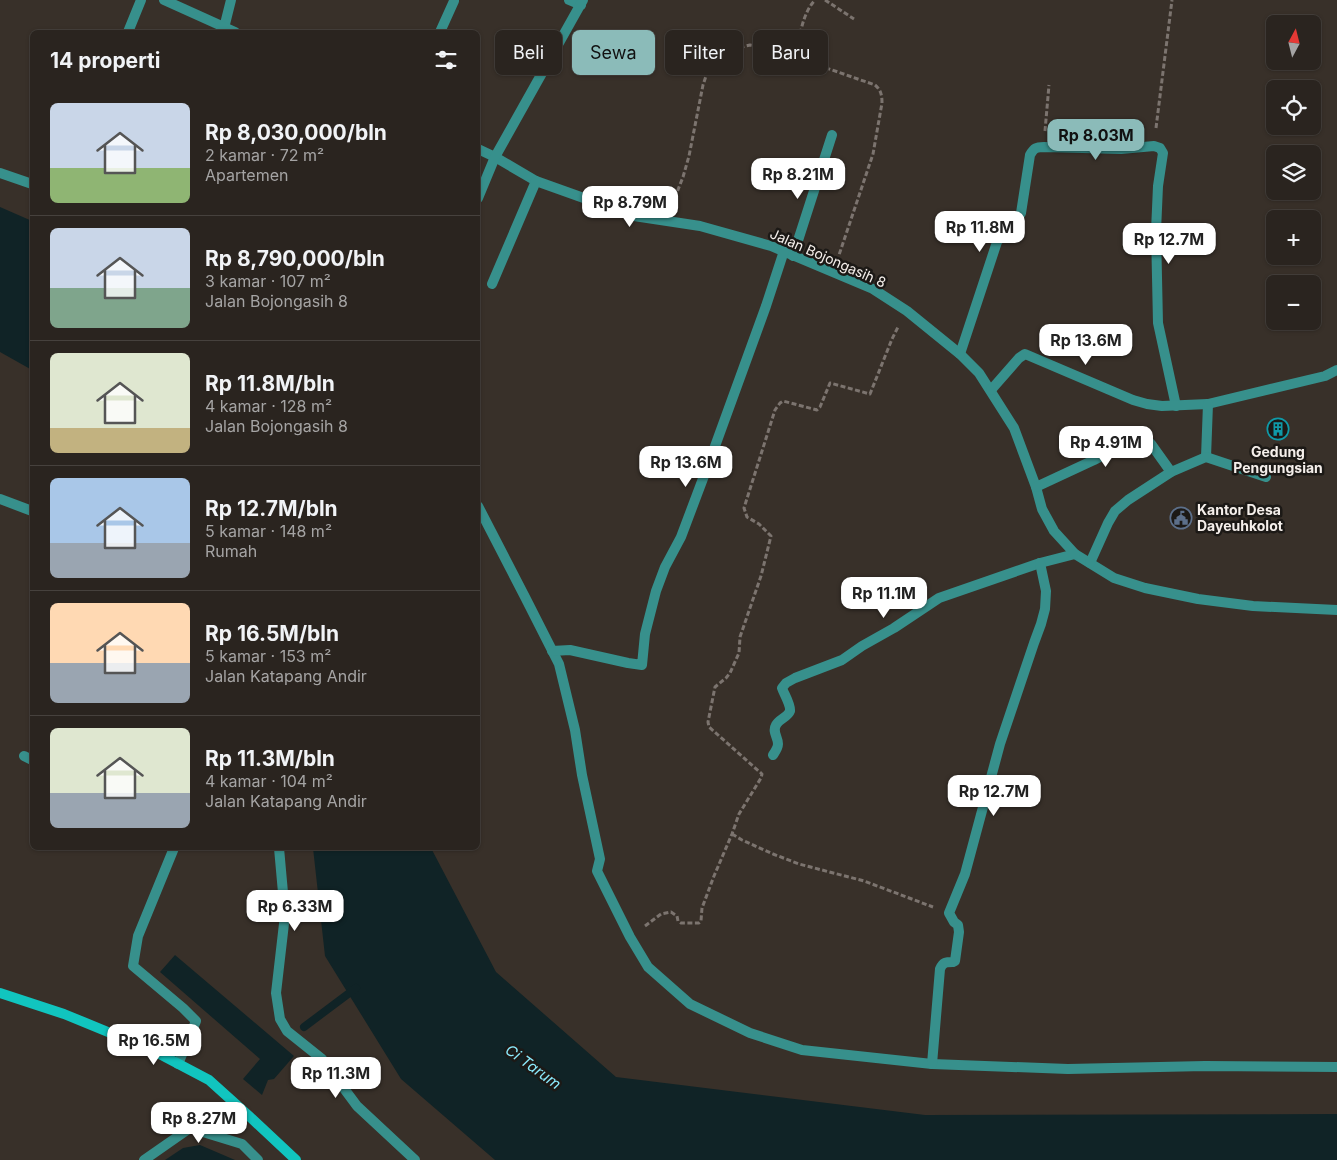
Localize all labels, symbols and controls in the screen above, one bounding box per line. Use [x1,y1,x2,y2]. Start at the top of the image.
north arrow [1266,15,1321,70]
map controls [1266,15,1321,330]
chip: Beli [495,30,562,75]
chip: Sewa [572,30,655,75]
chip: Filter [665,30,743,75]
chip: Baru [753,30,828,75]
icon: filters [432,46,460,74]
text: 14 properti [50,48,160,73]
button: locate [1266,80,1321,135]
pin: Rp 8.03M [1044,119,1148,161]
text: Rp 8,030,000/bln [205,120,387,145]
icon: home [90,123,150,183]
text: Rp 8.03M [1058,125,1134,145]
text: 2 kamar · 72 m² [205,145,324,165]
button: layers [1266,145,1321,200]
pin: Rp 8.21M [746,158,850,200]
text: Rp 8.21M [762,164,834,184]
text: Apartemen [205,165,288,185]
pin: Rp 8.79M [578,186,682,228]
text: Rp 8.79M [593,192,667,212]
pin: Rp 11.8M [928,210,1032,253]
button: + [1266,210,1321,265]
text: Rp 11.8M [946,217,1014,237]
pin: Rp 12.7M [1117,222,1221,265]
street label: Jalan Bojongasih 8 [768,224,889,291]
text: Rp 12.7M [1134,229,1204,249]
text: Rp 8,790,000/bln [205,246,385,271]
icon: home [90,248,150,308]
text: 3 kamar · 107 m² [205,271,331,291]
button: − [1266,275,1321,330]
text: Jalan Bojongasih 8 [205,291,348,311]
pin: Rp 13.6M [1034,324,1138,366]
text: Rp 13.6M [1050,330,1122,350]
text: Rp 11.8M/bln [205,371,335,396]
icon: home [90,373,150,433]
text: 4 kamar · 128 m² [205,396,332,416]
text: Jalan Bojongasih 8 [205,416,348,436]
building icon: Gedung Pengungsian [1266,417,1290,441]
pin: Rp 4.91M [1054,426,1158,468]
text: Rp 4.91M [1070,432,1142,452]
place label: Gedung Pengungsian [1233,443,1323,476]
pin: Rp 13.6M [634,446,738,488]
text: Rp 13.6M [650,452,722,472]
text: Rp 12.7M/bln [205,496,338,521]
icon: home [90,498,150,558]
place label: Kantor Desa Dayeuhkolot [1197,501,1283,534]
public building icon: Kantor Desa Dayeuhkolot [1169,506,1193,530]
text: 5 kamar · 148 m² [205,521,332,541]
text: Rumah [205,541,257,561]
pin: Rp 11.1M [832,576,936,619]
text: Rp 11.1M [852,583,916,603]
text: Rp 16.5M/bln [205,621,339,646]
icon: home [90,623,150,683]
text: 5 kamar · 153 m² [205,646,331,666]
text: Jalan Katapang Andir [205,666,367,686]
text: Rp 11.3M/bln [205,746,335,771]
icon: home [90,748,150,808]
text: 4 kamar · 104 m² [205,771,333,791]
pin: Rp 12.7M [942,774,1046,817]
text: Rp 12.7M [959,781,1029,801]
text: Jalan Katapang Andir [205,791,367,811]
pin: Rp 6.33M [243,890,347,932]
text: Rp 6.33M [258,896,332,916]
pin: Rp 16.5M [102,1024,206,1066]
text: Rp 16.5M [118,1030,190,1050]
water label: Ci Tarum [502,1040,565,1093]
pin: Rp 11.3M [284,1056,388,1099]
text: Rp 11.3M [302,1063,370,1083]
pin: Rp 8.27M [147,1102,251,1144]
text: Rp 8.27M [162,1108,236,1128]

